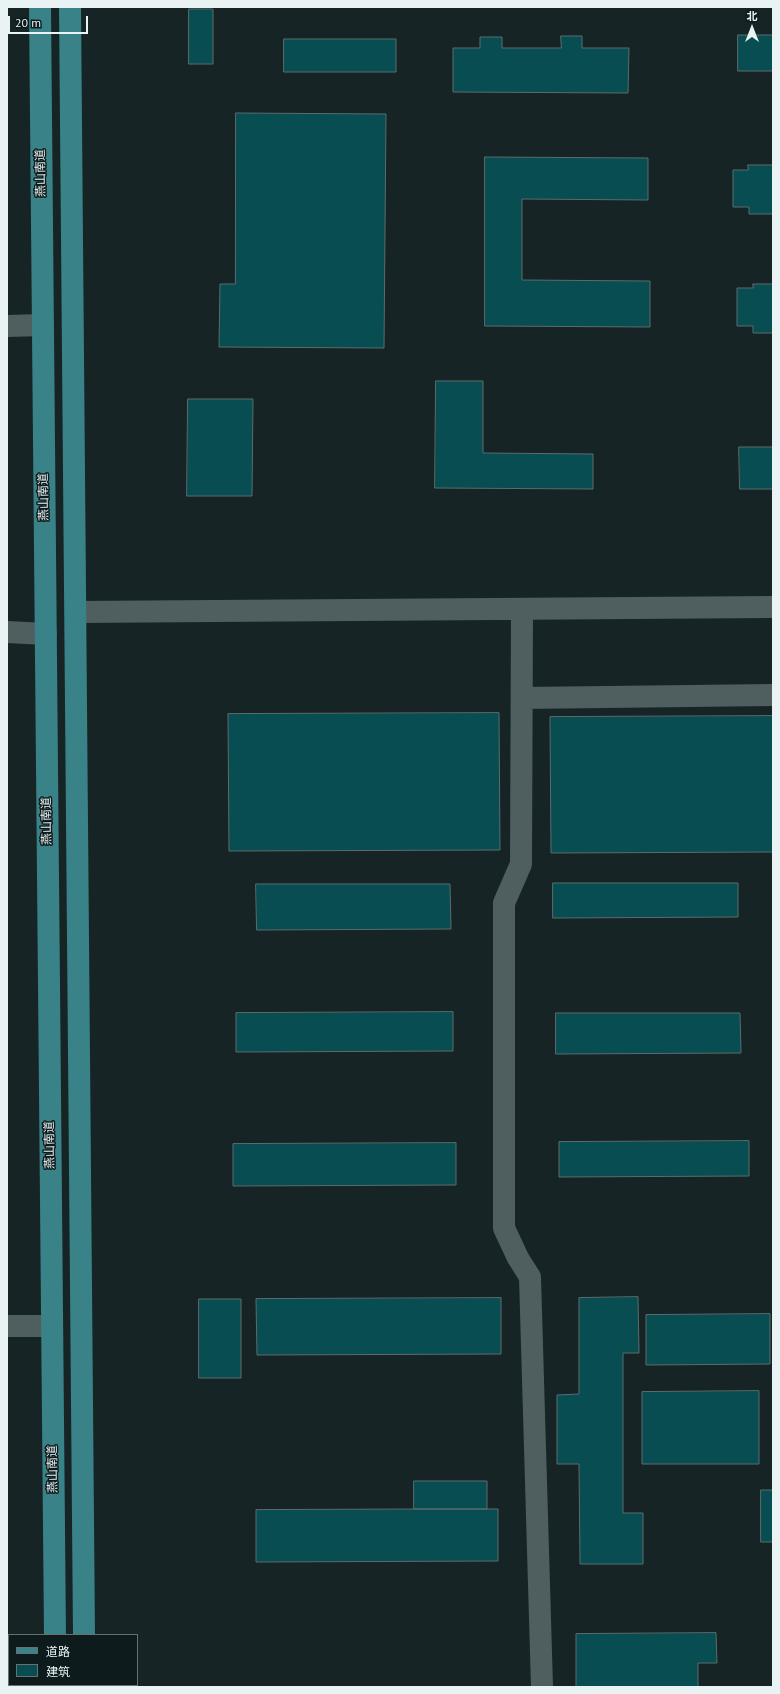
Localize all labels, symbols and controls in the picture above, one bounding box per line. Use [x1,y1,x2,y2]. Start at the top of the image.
scale bar [10,8,90,34]
north arrow [732,8,772,48]
text: 北 [747,9,758,23]
text: 20 m [15,15,41,30]
street label: 燕山南道 [33,149,49,197]
street label: 燕山南道 [36,473,52,521]
street label: 燕山南道 [39,797,55,845]
street label: 燕山南道 [42,1121,58,1169]
street label: 燕山南道 [45,1445,61,1493]
legend [8,1634,138,1686]
text: 道路 [46,1644,70,1659]
text: 建筑 [46,1664,70,1679]

